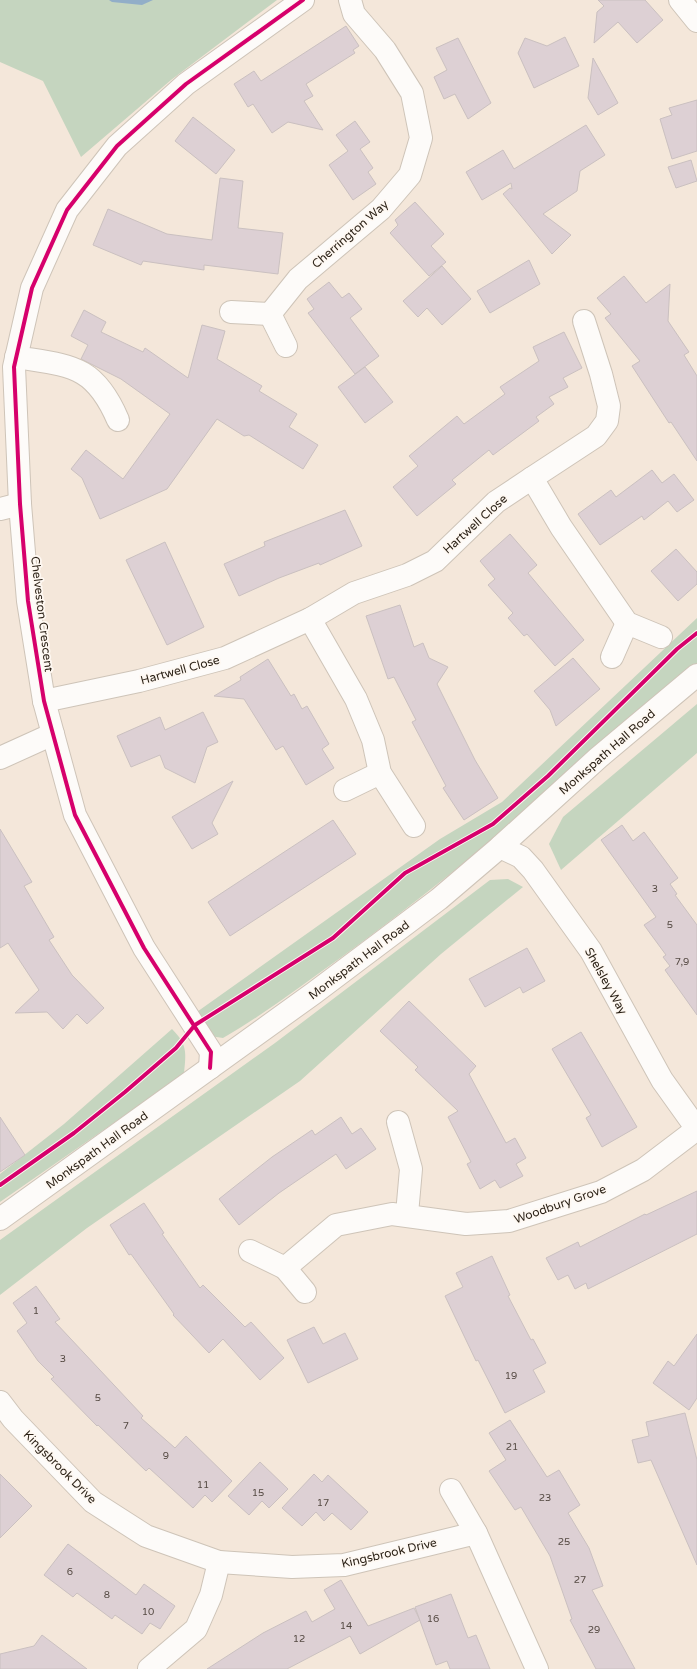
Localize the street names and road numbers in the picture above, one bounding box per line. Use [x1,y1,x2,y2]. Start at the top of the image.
street label: Cherrington Way [309,197,391,271]
street label: Hartwell Close [440,491,510,556]
street label: Chelveston Crescent [28,555,56,673]
street label: Hartwell Close [139,653,221,687]
street label: Monkspath Hall Road [556,707,658,797]
street label: Monkspath Hall Road [306,918,412,1002]
street label: Shelsley Way [582,945,630,1017]
street label: Monkspath Hall Road [43,1108,151,1192]
street label: Woodbury Grove [512,1182,608,1226]
street label: Kingsbrook Drive [21,1428,100,1507]
street label: Kingsbrook Drive [340,1535,438,1571]

